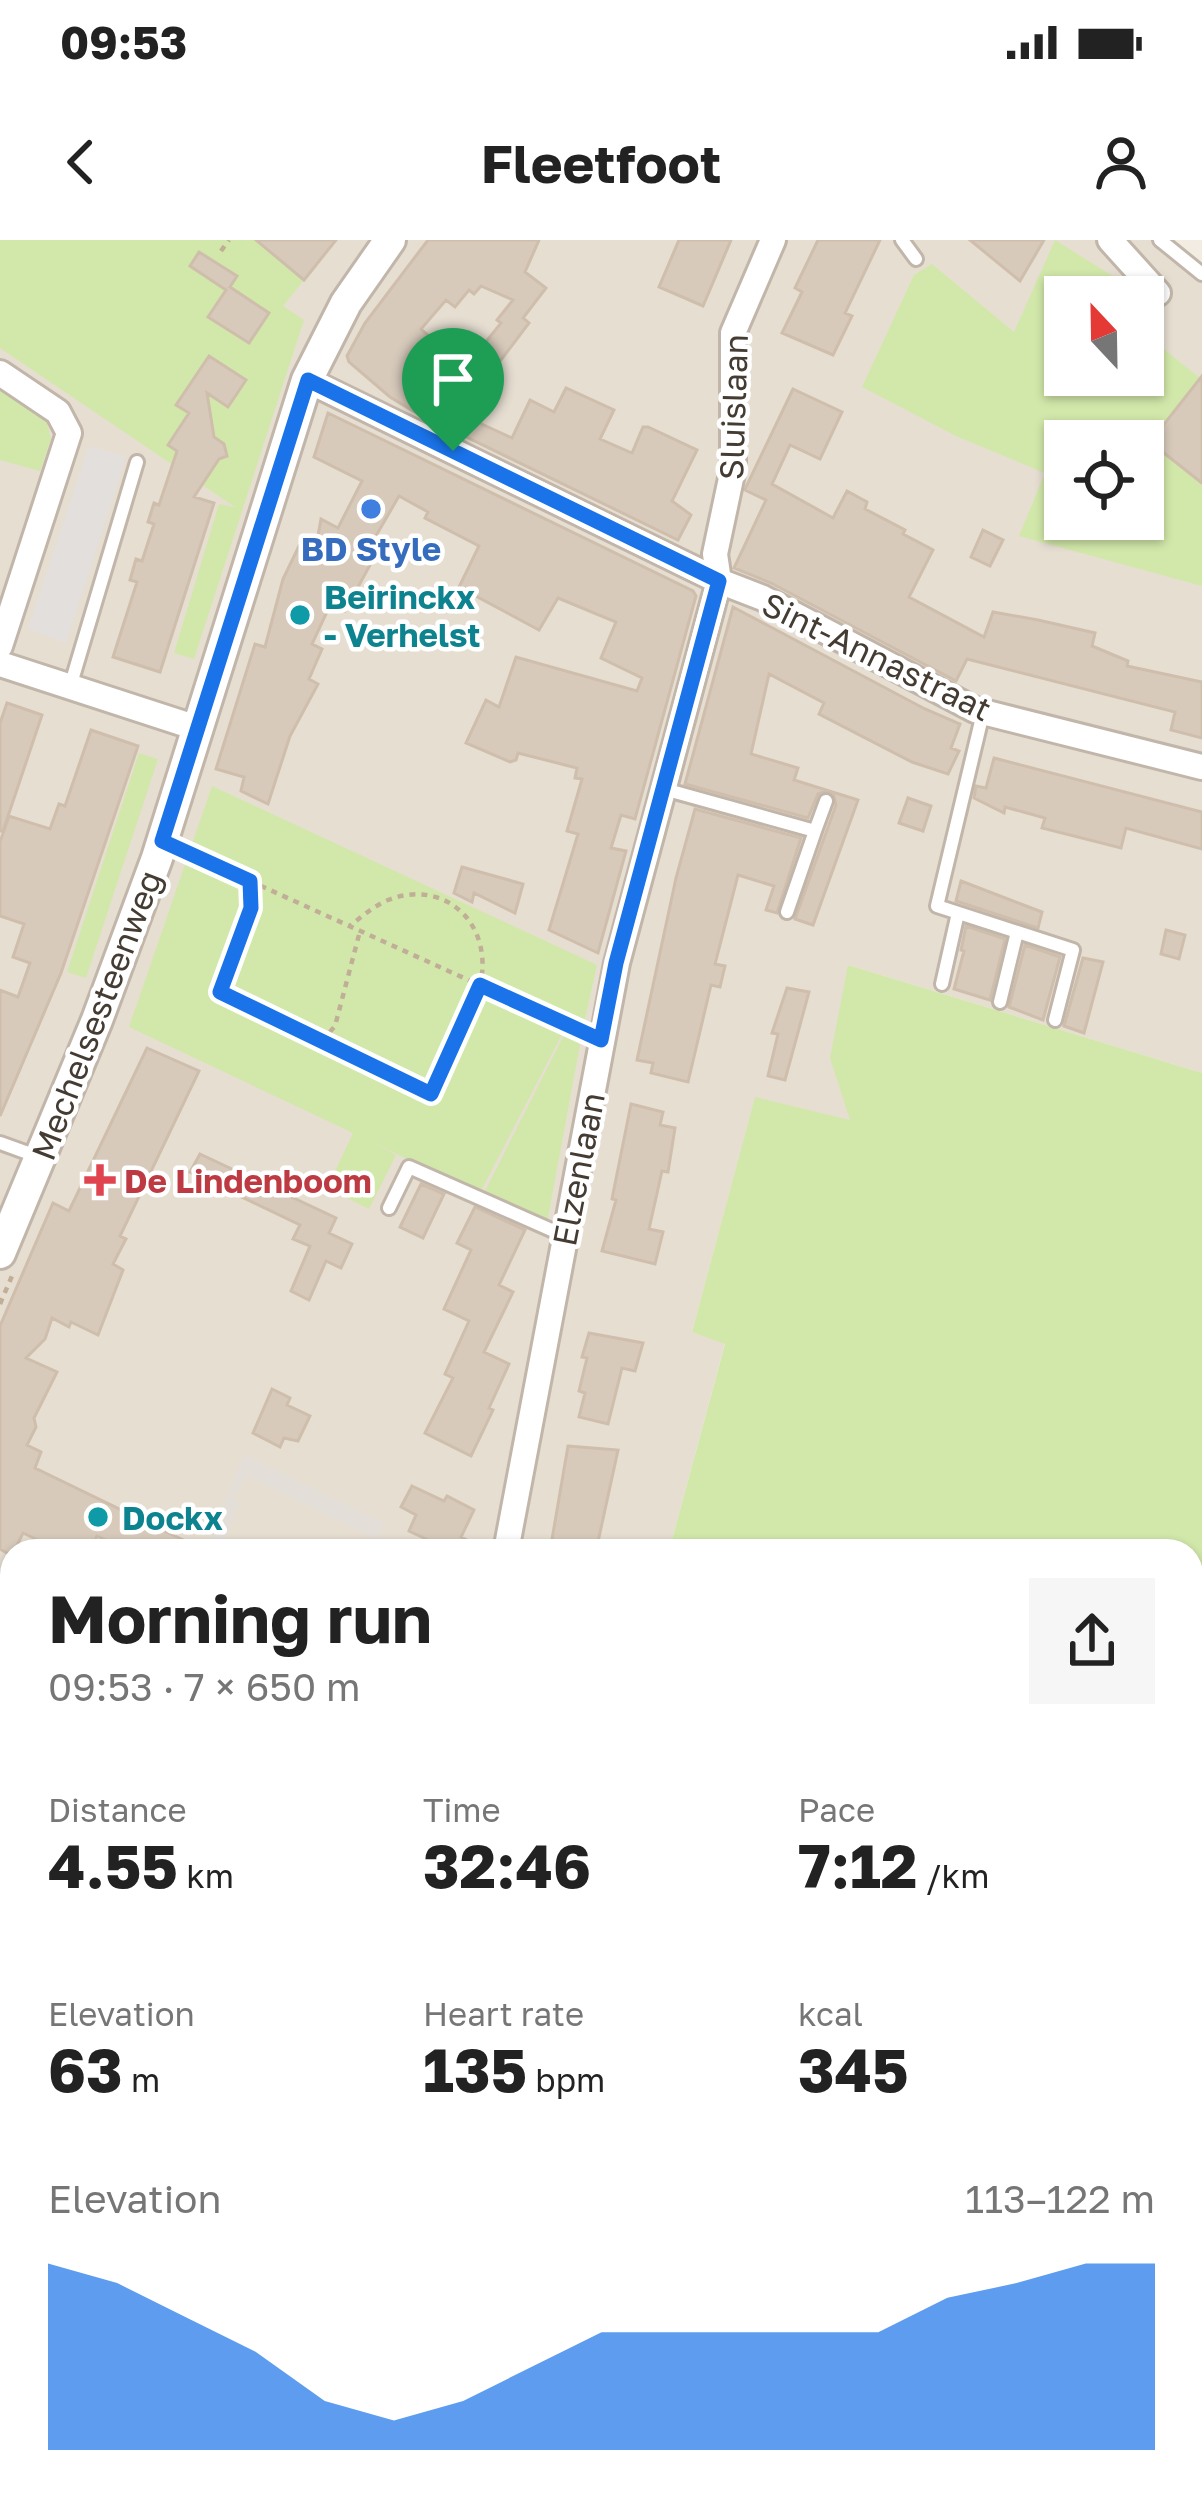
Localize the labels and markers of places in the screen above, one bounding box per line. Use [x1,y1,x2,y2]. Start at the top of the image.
pin [402,328,504,451]
marker: BD Style [358,496,384,522]
place label: BD Style [301,529,441,568]
place label: Beirinckx - Verhelst [324,577,481,654]
marker: Beirinckx - Verhelst [287,602,313,628]
place label: De Lindenboom [124,1161,372,1200]
marker: De Lindenboom [87,1167,113,1193]
place label: Dockx [122,1498,223,1537]
marker: Dockx [85,1504,111,1530]

